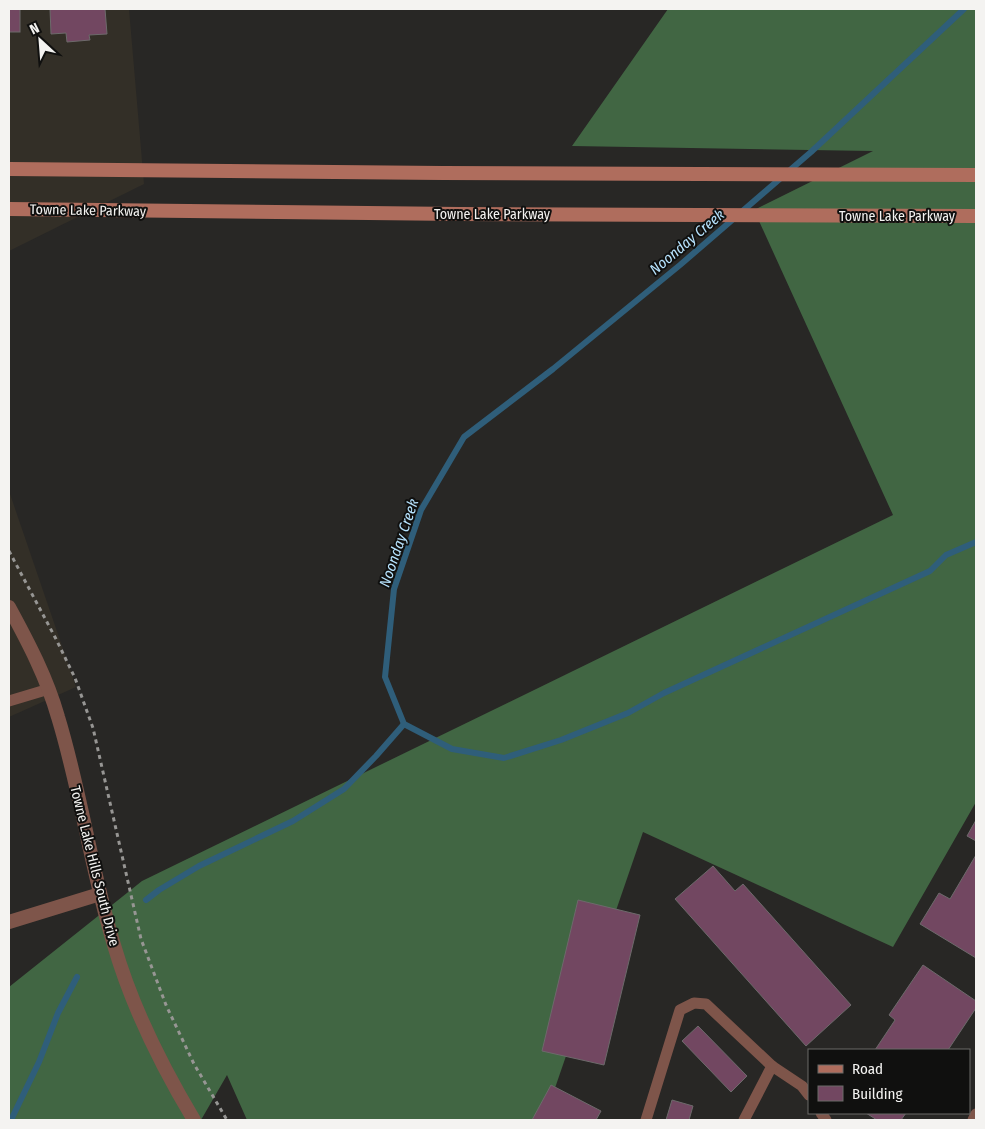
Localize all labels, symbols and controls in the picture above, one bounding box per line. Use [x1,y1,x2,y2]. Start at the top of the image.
north arrow [15,15,65,65]
text: N [27,19,42,38]
street label: Towne Lake Parkway [30,201,147,220]
water label: Noonday Creek [646,205,729,279]
street label: Towne Lake Parkway [434,206,551,223]
street label: Towne Lake Parkway [839,208,956,225]
water label: Noonday Creek [375,496,423,590]
street label: Towne Lake Hills South Drive [66,784,123,948]
legend [808,1049,970,1114]
text: Road [852,1060,883,1078]
text: Building [852,1085,903,1103]

